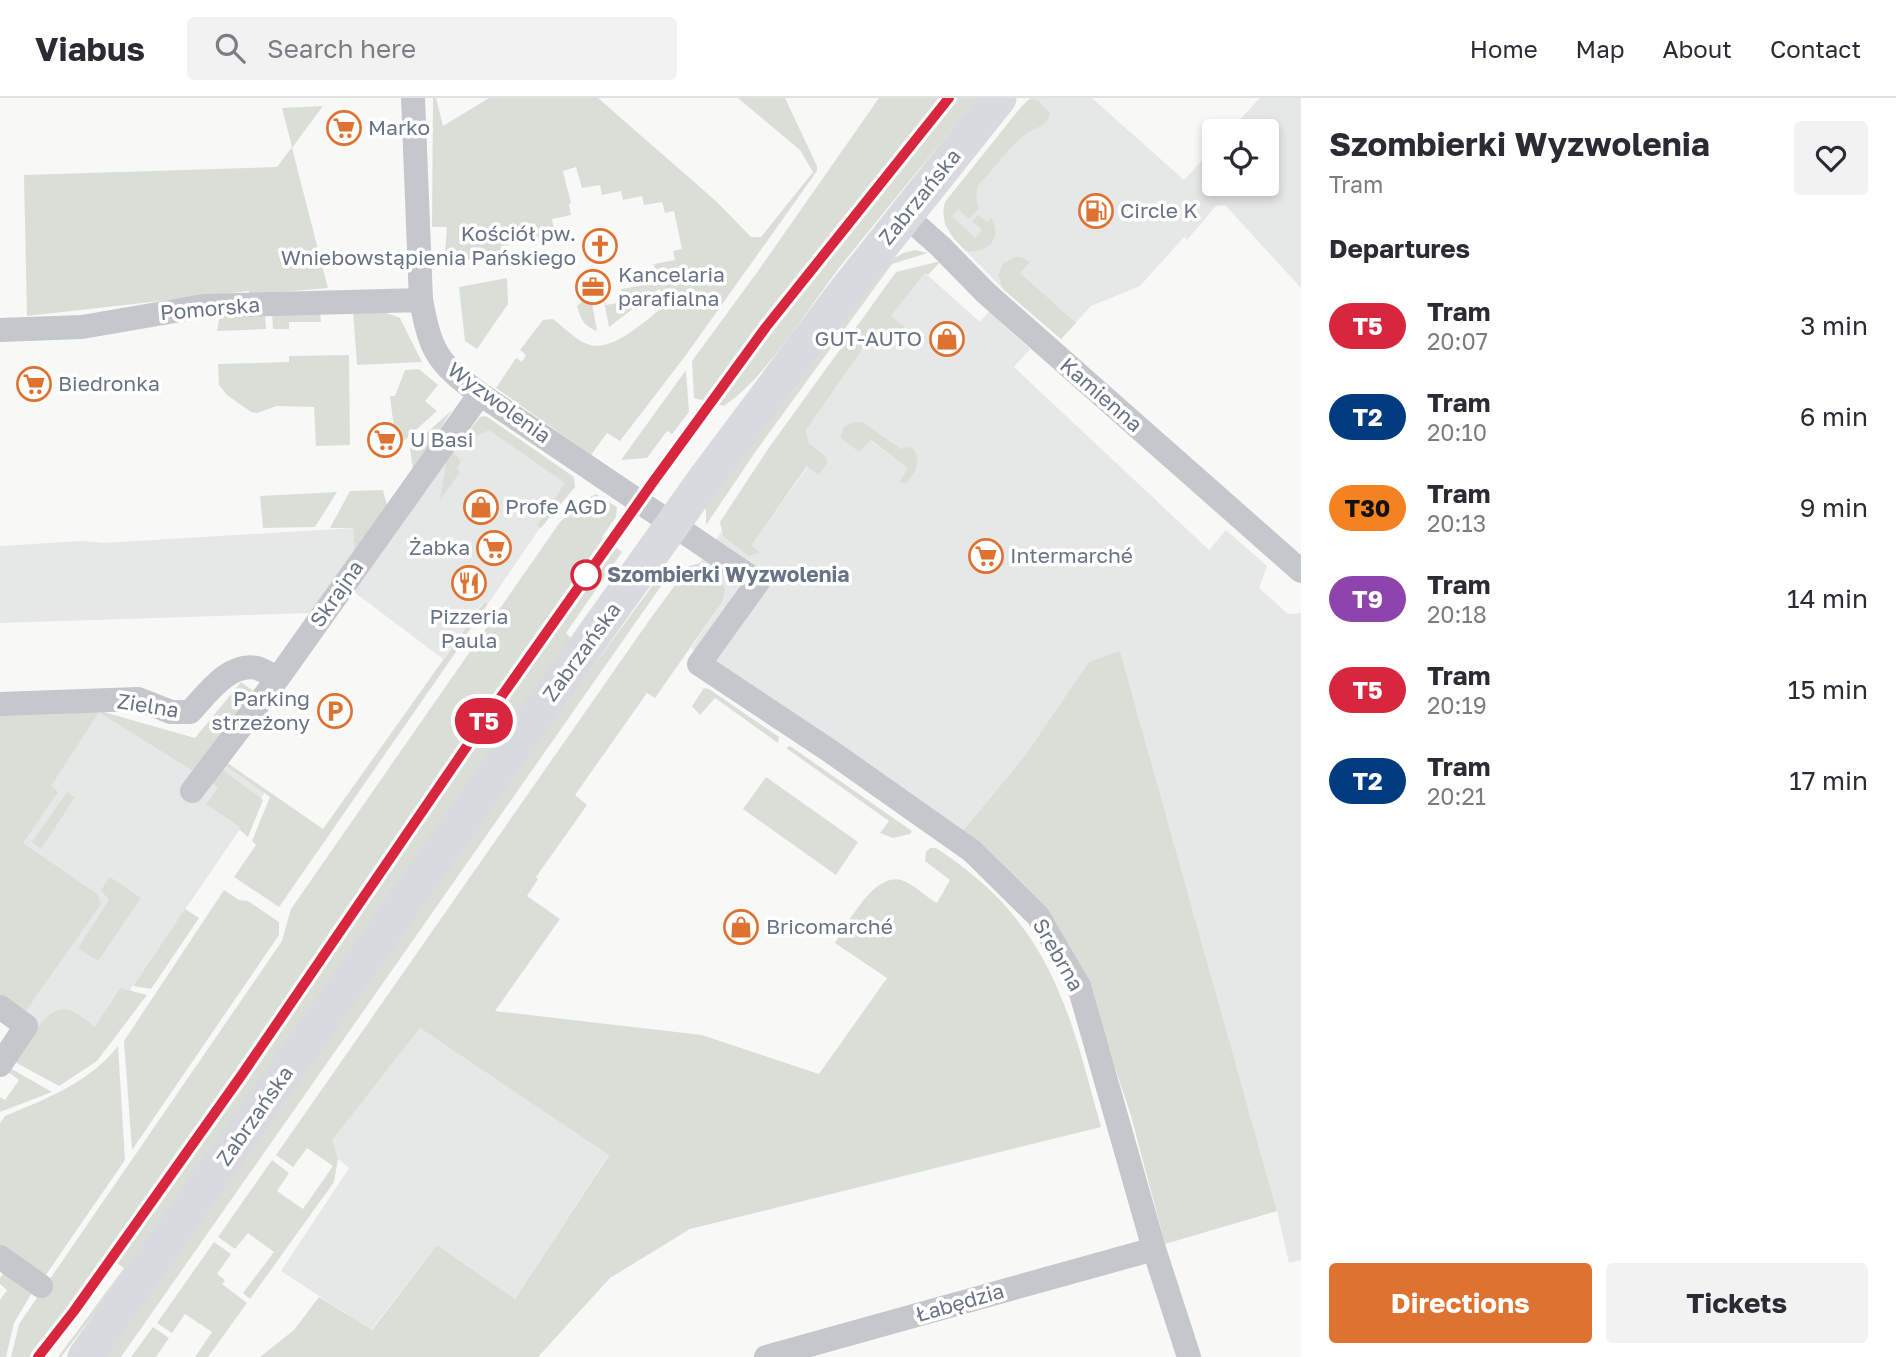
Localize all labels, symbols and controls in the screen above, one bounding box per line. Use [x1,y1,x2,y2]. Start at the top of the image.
search box [187,17,677,80]
text: Viabus [35,29,145,68]
icon: search [211,29,249,67]
text: Search here [267,33,416,64]
text: Home [1470,34,1538,63]
text: Map [1576,34,1625,63]
text: About [1663,34,1732,63]
text: Contact [1770,34,1861,63]
supermarket icon: Marko [325,109,363,147]
place label: Marko [368,114,430,140]
map controls [1202,119,1279,196]
button: locate [1202,119,1279,196]
button: heart [1794,121,1868,195]
text: Szombierki Wyzwolenia [1329,124,1710,163]
street label: Zabrzańska [873,143,966,250]
text: Tram [1329,170,1383,198]
fuel station icon: Circle K [1077,192,1115,230]
place label: Circle K [1120,197,1198,223]
place label: Kościół pw. Wniebowstąpienia Pańskiego [281,220,576,270]
church icon: Kościół pw. Wniebowstąpienia Pańskiego [581,227,619,265]
text: Departures [1329,233,1470,264]
place label: Kancelaria parafialna [618,261,725,311]
office icon: Kancelaria parafialna [574,268,612,306]
street label: Pomorska [159,291,261,325]
text: Tram [1427,296,1490,327]
text: 3 min [1800,310,1868,341]
text: T5 [1352,311,1383,340]
shop icon: GUT-AUTO [928,320,966,358]
place label: GUT-AUTO [815,325,922,351]
text: 20:07 [1427,327,1488,355]
street label: Kamienna [1055,352,1148,437]
street label: Wyzwolenia [443,356,556,448]
supermarket icon: Biedronka [15,365,53,403]
place label: Biedronka [58,370,160,396]
text: Tram [1427,387,1490,418]
text: 6 min [1800,401,1868,432]
text: T2 [1352,402,1383,431]
text: 20:10 [1427,418,1487,446]
supermarket icon: U Basi [366,421,404,459]
place label: U Basi [410,426,473,452]
text: Tram [1427,478,1490,509]
shop icon: Profe AGD [462,488,500,526]
text: 9 min [1800,492,1868,523]
place label: Profe AGD [505,493,607,519]
text: T30 [1345,493,1390,522]
text: 20:13 [1427,509,1486,537]
supermarket icon: Żabka [475,529,513,567]
place label: Żabka [409,534,470,560]
supermarket icon: Intermarché [967,537,1005,575]
place label: Intermarché [1010,542,1133,568]
street label: Skrajna [304,555,369,632]
marker: Szombierki Wyzwolenia [571,560,601,590]
place label: Szombierki Wyzwolenia [607,561,849,587]
restaurant icon: Pizzeria Paula [450,564,488,602]
text: Tram [1427,569,1490,600]
text: 14 min [1787,583,1868,614]
text: T9 [1352,584,1383,613]
street label: Zabrzańska [537,597,626,706]
text: 20:18 [1427,600,1487,628]
place label: Pizzeria Paula [430,603,508,653]
text: Tram [1427,660,1490,691]
text: 15 min [1788,674,1868,705]
text: T5 [1352,675,1383,704]
place label: Parking strzeżony [212,685,310,735]
street label: Zielna [116,687,181,723]
text: 20:19 [1427,691,1487,719]
parking icon: Parking strzeżony [316,692,354,730]
line badge: T5 [452,698,516,744]
text: T5 [469,706,499,735]
text: Tram [1427,751,1490,782]
text: 17 min [1789,765,1868,796]
text: T2 [1352,766,1383,795]
text: 20:21 [1427,782,1486,810]
shop icon: Bricomarché [722,908,760,946]
place label: Bricomarché [766,913,893,939]
street label: Srebrna [1028,914,1090,995]
street label: Zabrzańska [210,1060,298,1170]
button: Directions [1329,1263,1592,1343]
button: Tickets [1606,1263,1868,1343]
street label: Łabędzia [913,1277,1007,1327]

